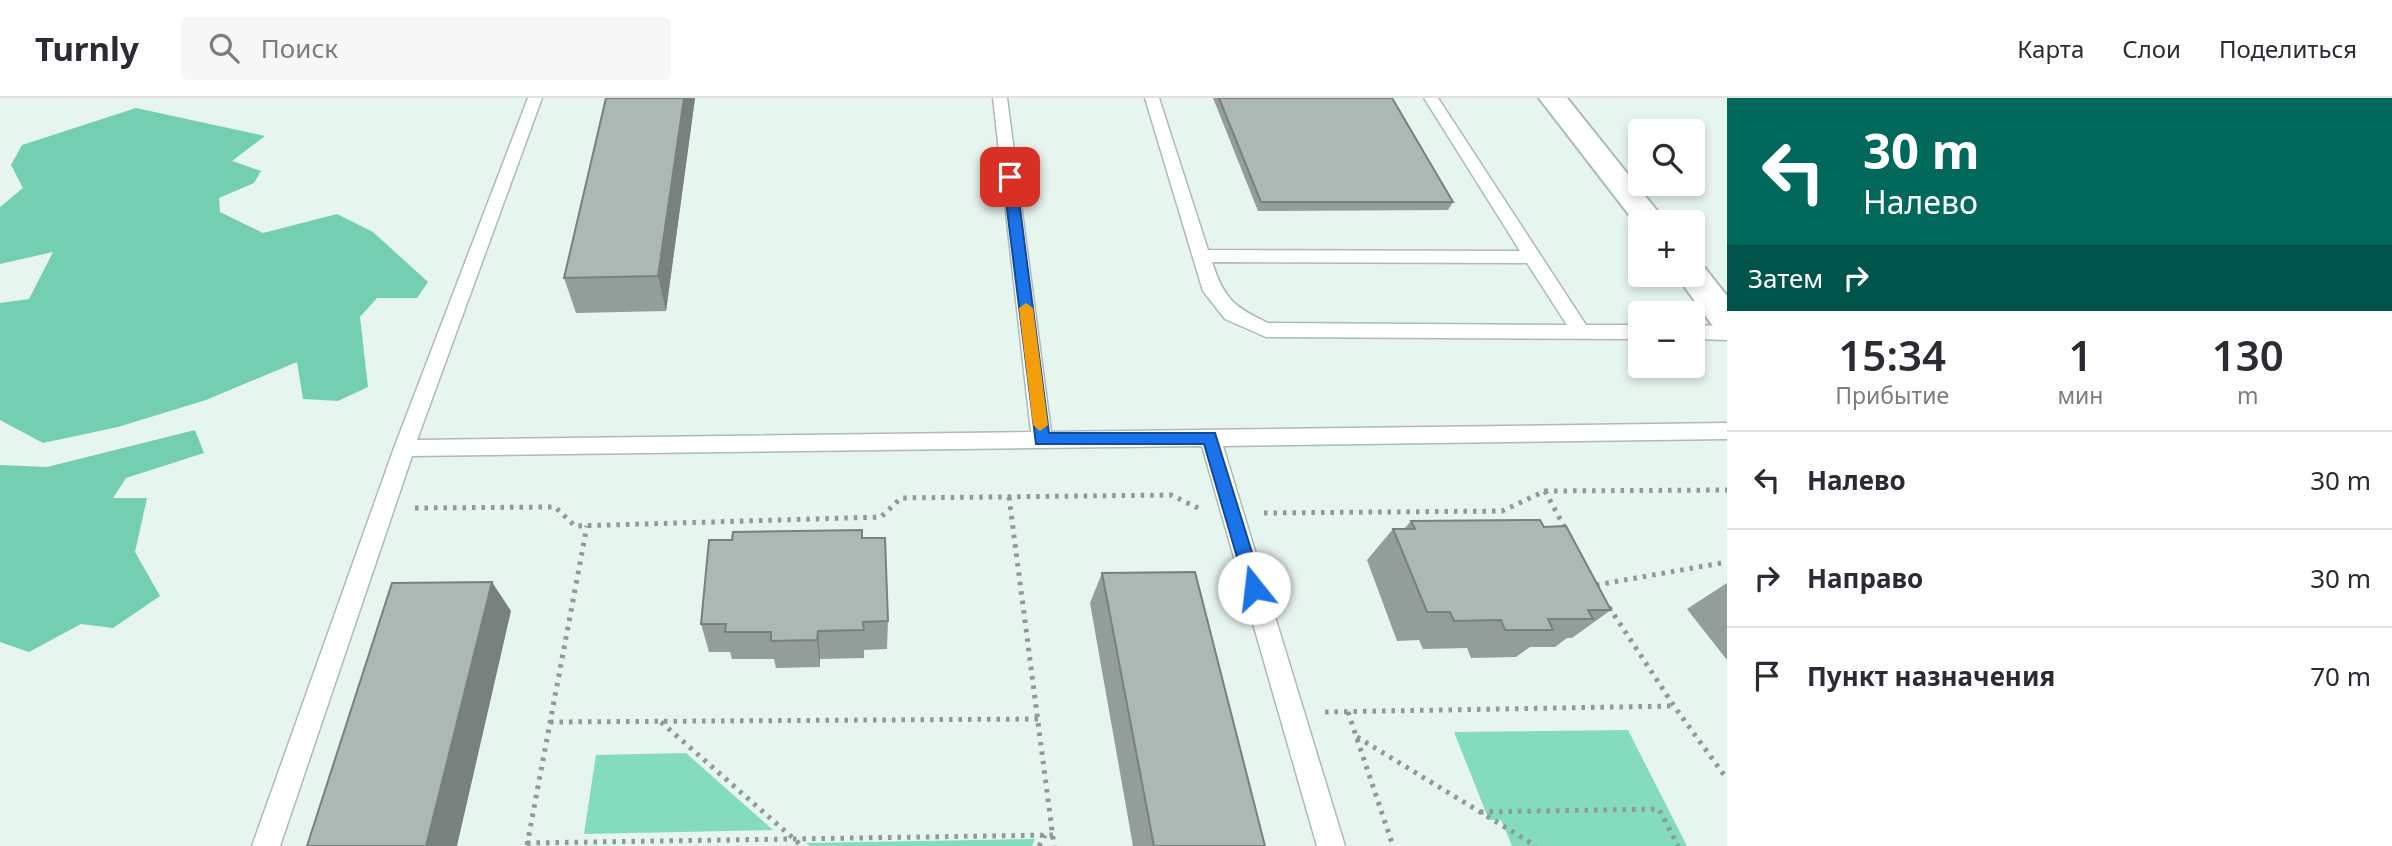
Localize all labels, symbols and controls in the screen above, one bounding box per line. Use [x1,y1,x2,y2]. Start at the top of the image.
search box [181,17,671,80]
text: Turnly [35,26,139,71]
icon: search [205,29,243,67]
text: Поиск [261,30,338,66]
text: Карта [2017,32,2084,65]
text: Слои [2122,32,2181,65]
text: Поделиться [2219,32,2357,65]
text: 30 m [1863,117,1980,183]
map controls [1628,119,1705,378]
button: search [1628,119,1705,196]
icon: left [1748,126,1839,217]
pin [980,147,1040,207]
icon: arrive [991,158,1029,196]
text: Налево [1863,180,1978,223]
button: + [1628,210,1705,287]
icon: right [1837,259,1875,297]
text: Затем [1748,260,1823,296]
button: − [1628,301,1705,378]
text: 15:34 [1838,326,1946,383]
text: 1 [2068,326,2092,383]
text: 130 [2212,326,2284,383]
text: Прибытие [1835,379,1949,411]
text: мин [2057,379,2103,411]
text: m [2237,379,2259,411]
icon: left [1748,461,1786,499]
text: Налево [1807,462,1906,498]
text: 30 m [2310,462,2371,498]
position arrow [1217,551,1291,625]
icon: right [1748,559,1786,597]
text: Направо [1807,560,1923,596]
text: 30 m [2310,560,2371,596]
icon: arrive [1748,657,1786,695]
text: Пункт назначения [1807,658,2055,694]
text: 70 m [2310,658,2371,694]

